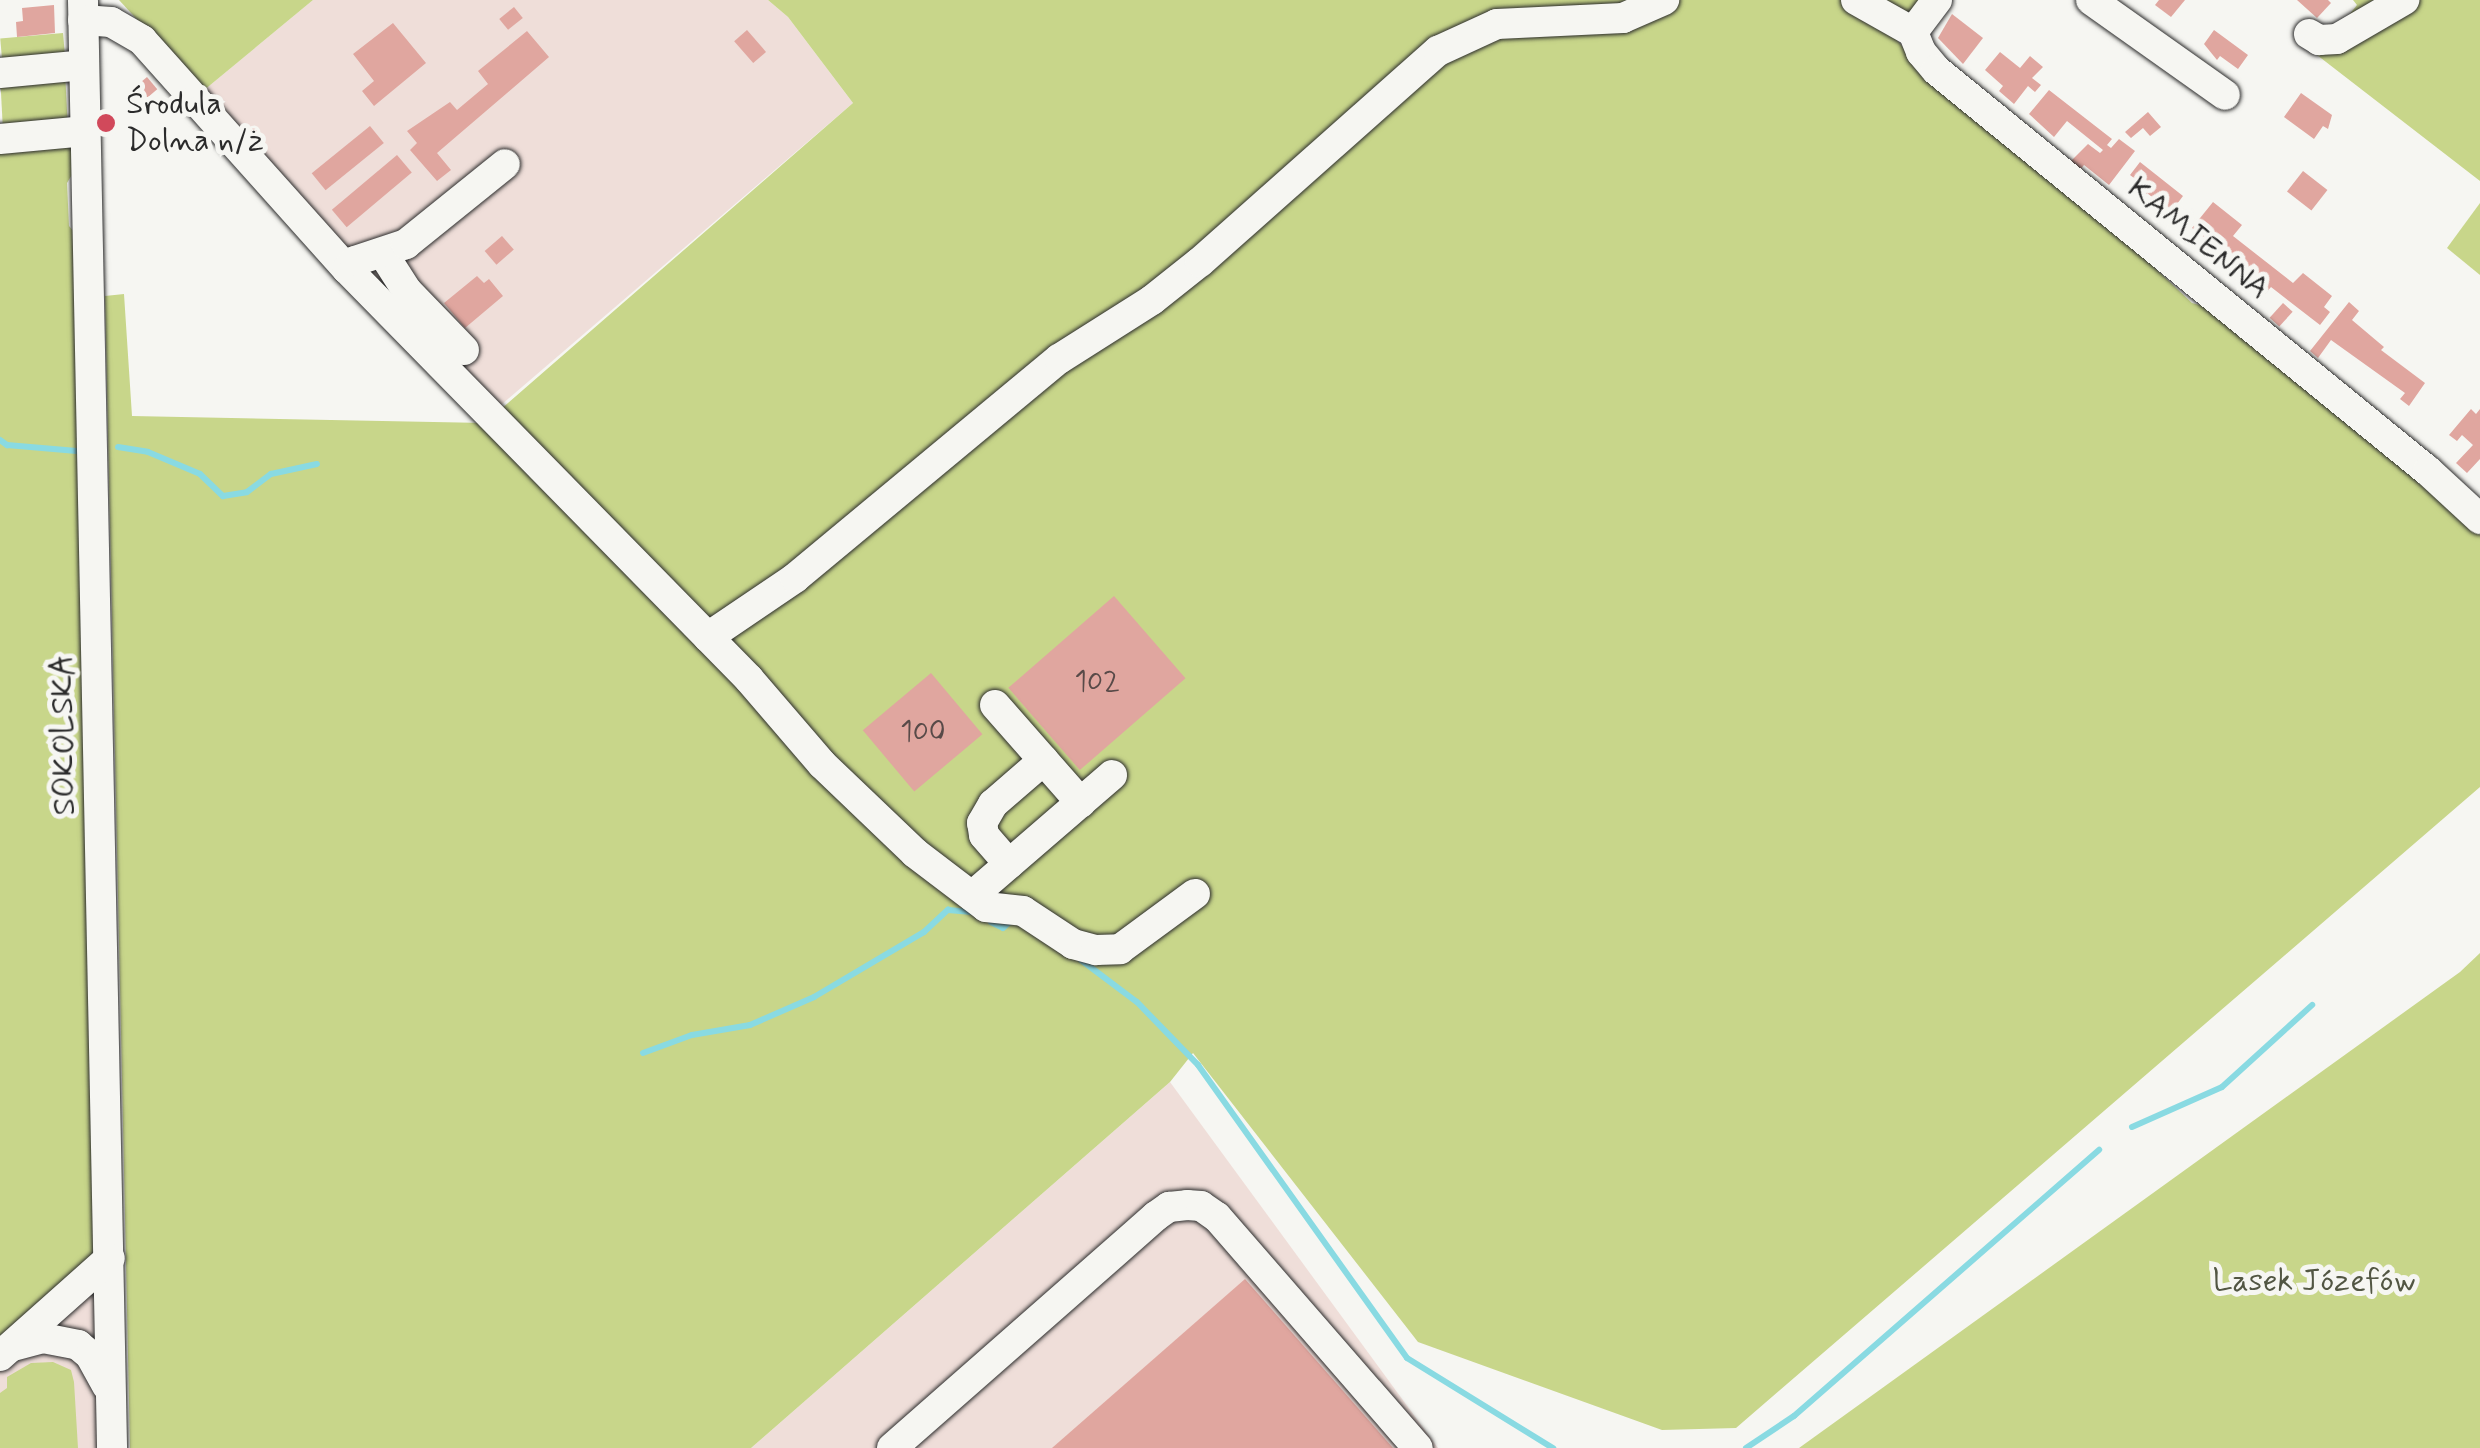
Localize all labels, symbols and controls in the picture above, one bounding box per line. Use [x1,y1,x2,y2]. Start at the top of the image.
place label: Środula Dolna n/ż [126,86,264,161]
marker: Środula Dolna n/ż [95,112,117,134]
street label: KAMIENNA [2119,170,2277,308]
street label: SOKOLSKA [43,654,85,816]
house number: 102 [1074,666,1120,700]
house number: 100 [900,716,946,750]
park label: Lasek Józefów [2212,1262,2416,1300]

